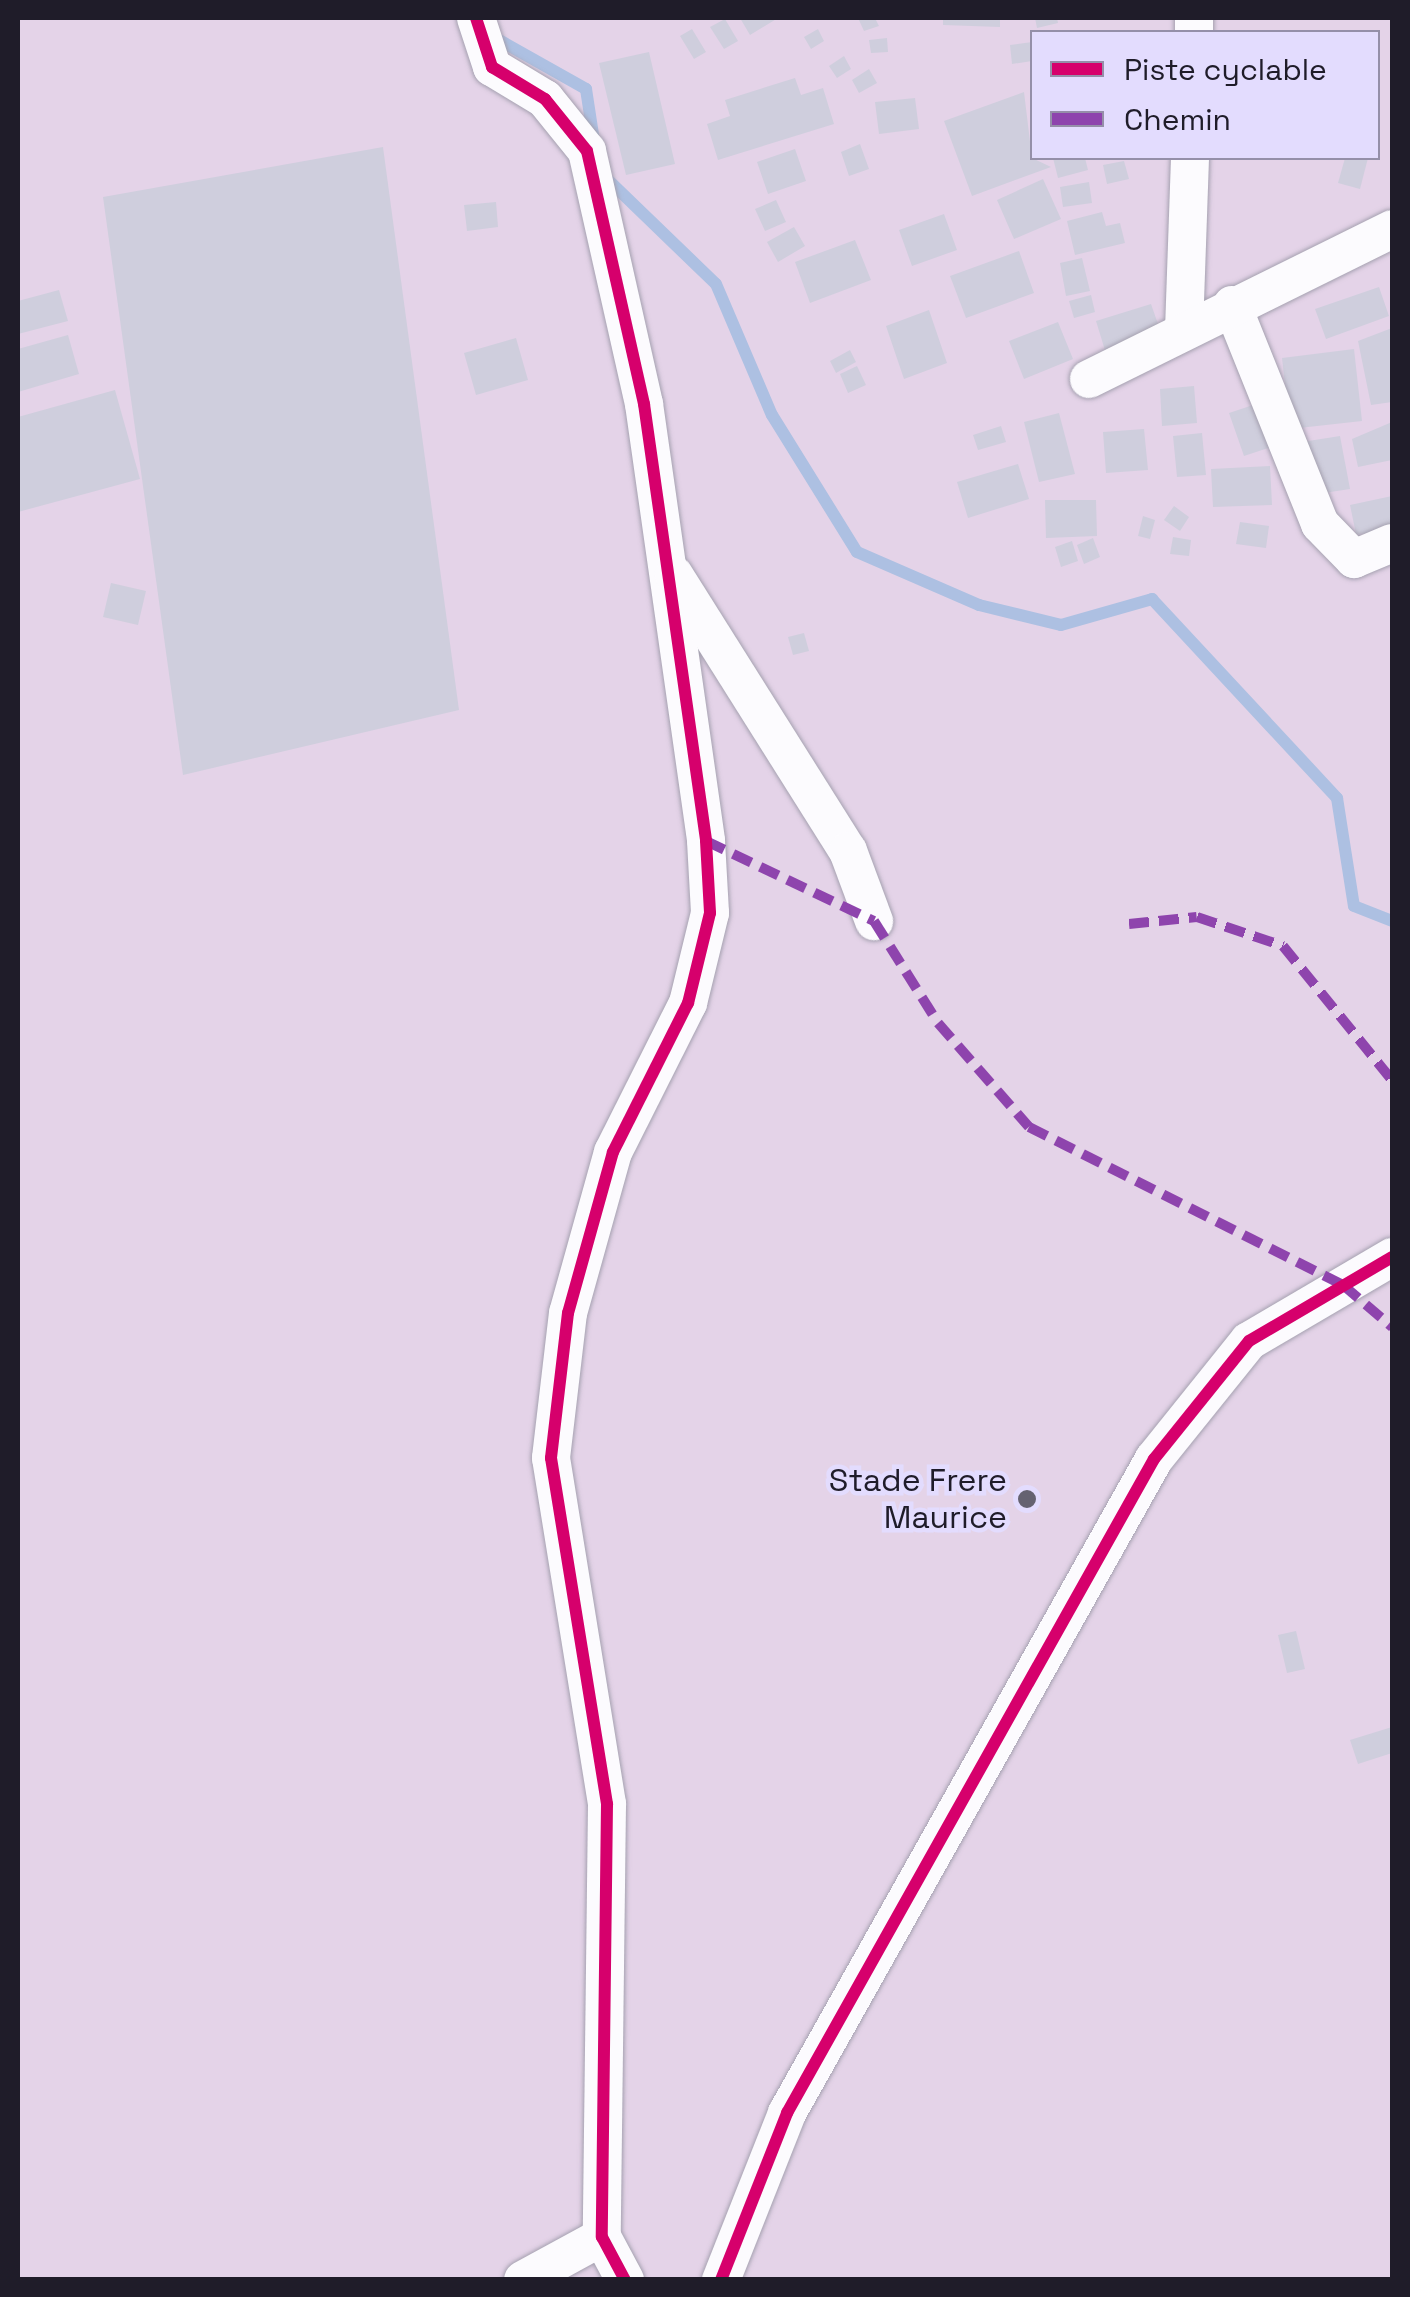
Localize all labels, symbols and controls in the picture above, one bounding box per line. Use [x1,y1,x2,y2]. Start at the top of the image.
legend [1030,30,1380,160]
text: Piste cyclable [1124,50,1327,89]
text: Chemin [1124,100,1231,139]
place label: Stade Frere Maurice [829,1462,1007,1537]
marker: Stade Frere Maurice [1016,1488,1038,1510]

